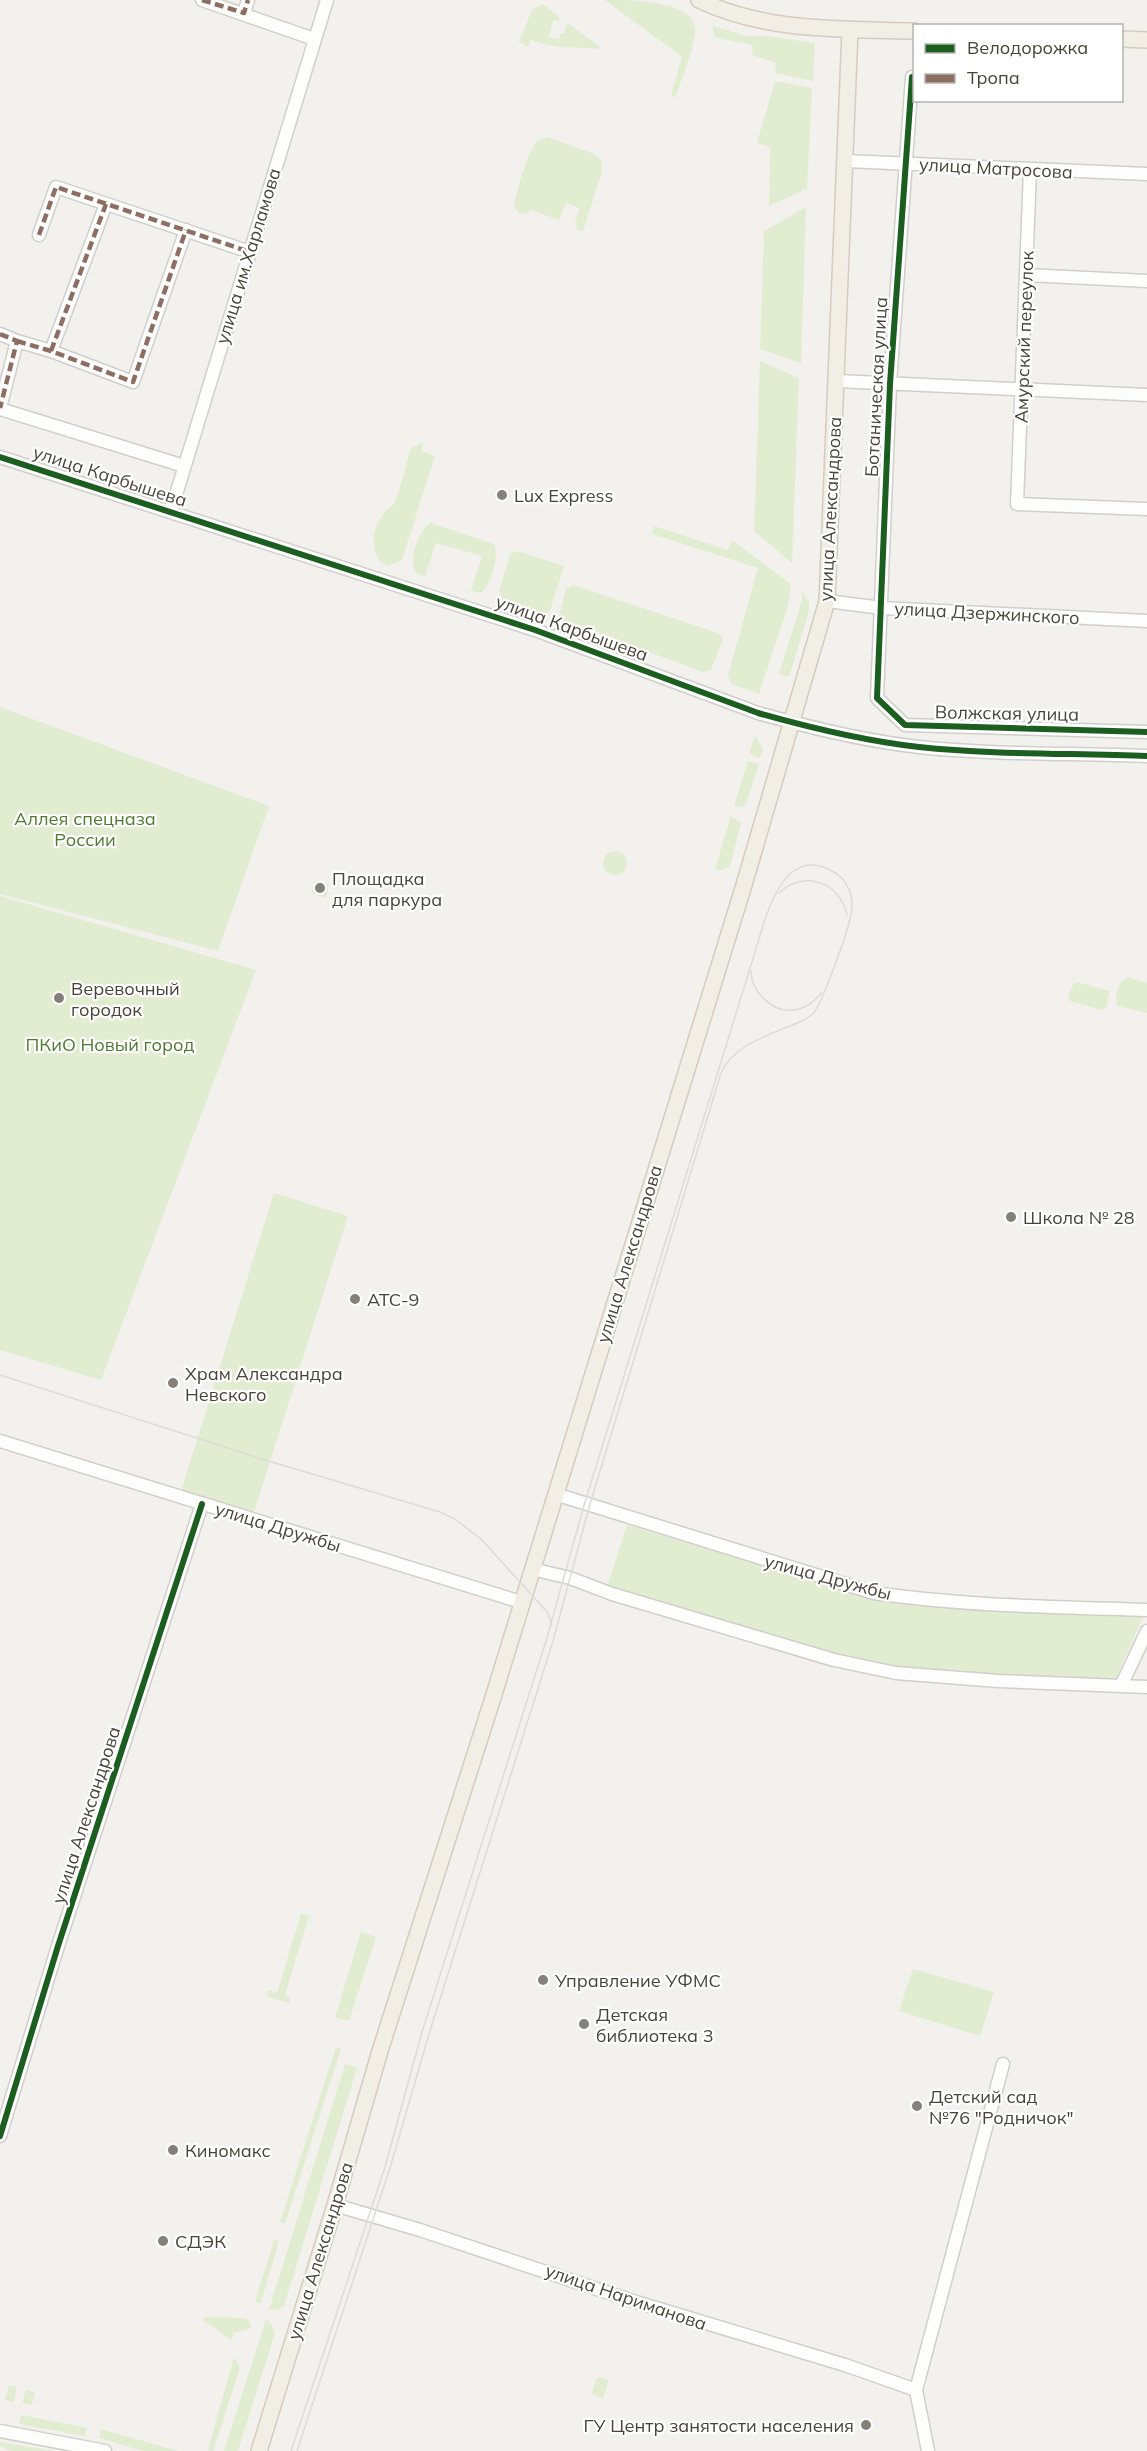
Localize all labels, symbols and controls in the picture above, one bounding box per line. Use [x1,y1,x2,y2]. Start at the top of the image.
legend [913,24,1123,102]
text: Велодорожка [967,36,1088,59]
text: Тропа [967,66,1020,89]
street label: улица Матросова [919,152,1073,184]
street label: улица им.Харламова [210,165,286,347]
street label: Амурский переулок [1009,250,1039,424]
street label: Ботаническая улица [860,296,892,478]
street label: улица Александрова [814,416,846,602]
street label: улица Карбышева [30,440,190,512]
place label: Lux Express [514,484,613,507]
marker: Lux Express [495,488,509,502]
street label: улица Карбышева [493,590,651,666]
street label: улица Дзержинского [894,597,1080,629]
street label: Волжская улица [935,700,1079,726]
park label: Аллея спецназа России [14,807,156,851]
place label: Площадка для паркура [332,867,442,911]
marker: Площадка для паркура [313,881,327,895]
place label: Веревочный городок [71,977,180,1021]
marker: Веревочный городок [52,991,66,1005]
park label: ПКиО Новый город [26,1033,194,1056]
street label: улица Александрова [591,1162,667,1346]
place label: Школа № 28 [1023,1206,1135,1229]
marker: Школа № 28 [1004,1210,1018,1224]
place label: АТС-9 [367,1288,419,1311]
marker: АТС-9 [348,1292,362,1306]
place label: Храм Александра Невского [185,1362,343,1406]
marker: Храм Александра Невского [166,1376,180,1390]
street label: улица Дружбы [212,1497,344,1557]
street label: улица Дружбы [762,1549,894,1605]
street label: улица Александрова [47,1724,125,1906]
place label: Управление УФМС [554,1969,721,1992]
marker: Управление УФМС [536,1973,550,1987]
place label: Детская библиотека 3 [596,2003,714,2047]
marker: Детская библиотека 3 [577,2017,591,2031]
place label: Детский сад №76 "Родничок" [929,2085,1074,2129]
marker: Детский сад №76 "Родничок" [910,2099,924,2113]
place label: Киномакс [185,2139,271,2162]
marker: Киномакс [166,2143,180,2157]
street label: улица Александрова [282,2159,358,2343]
place label: СДЭК [175,2230,226,2253]
marker: СДЭК [156,2234,170,2248]
street label: улица Нариманова [542,2259,710,2335]
place label: ГУ Центр занятости населения [584,2414,854,2437]
marker: ГУ Центр занятости населения [859,2418,873,2432]

